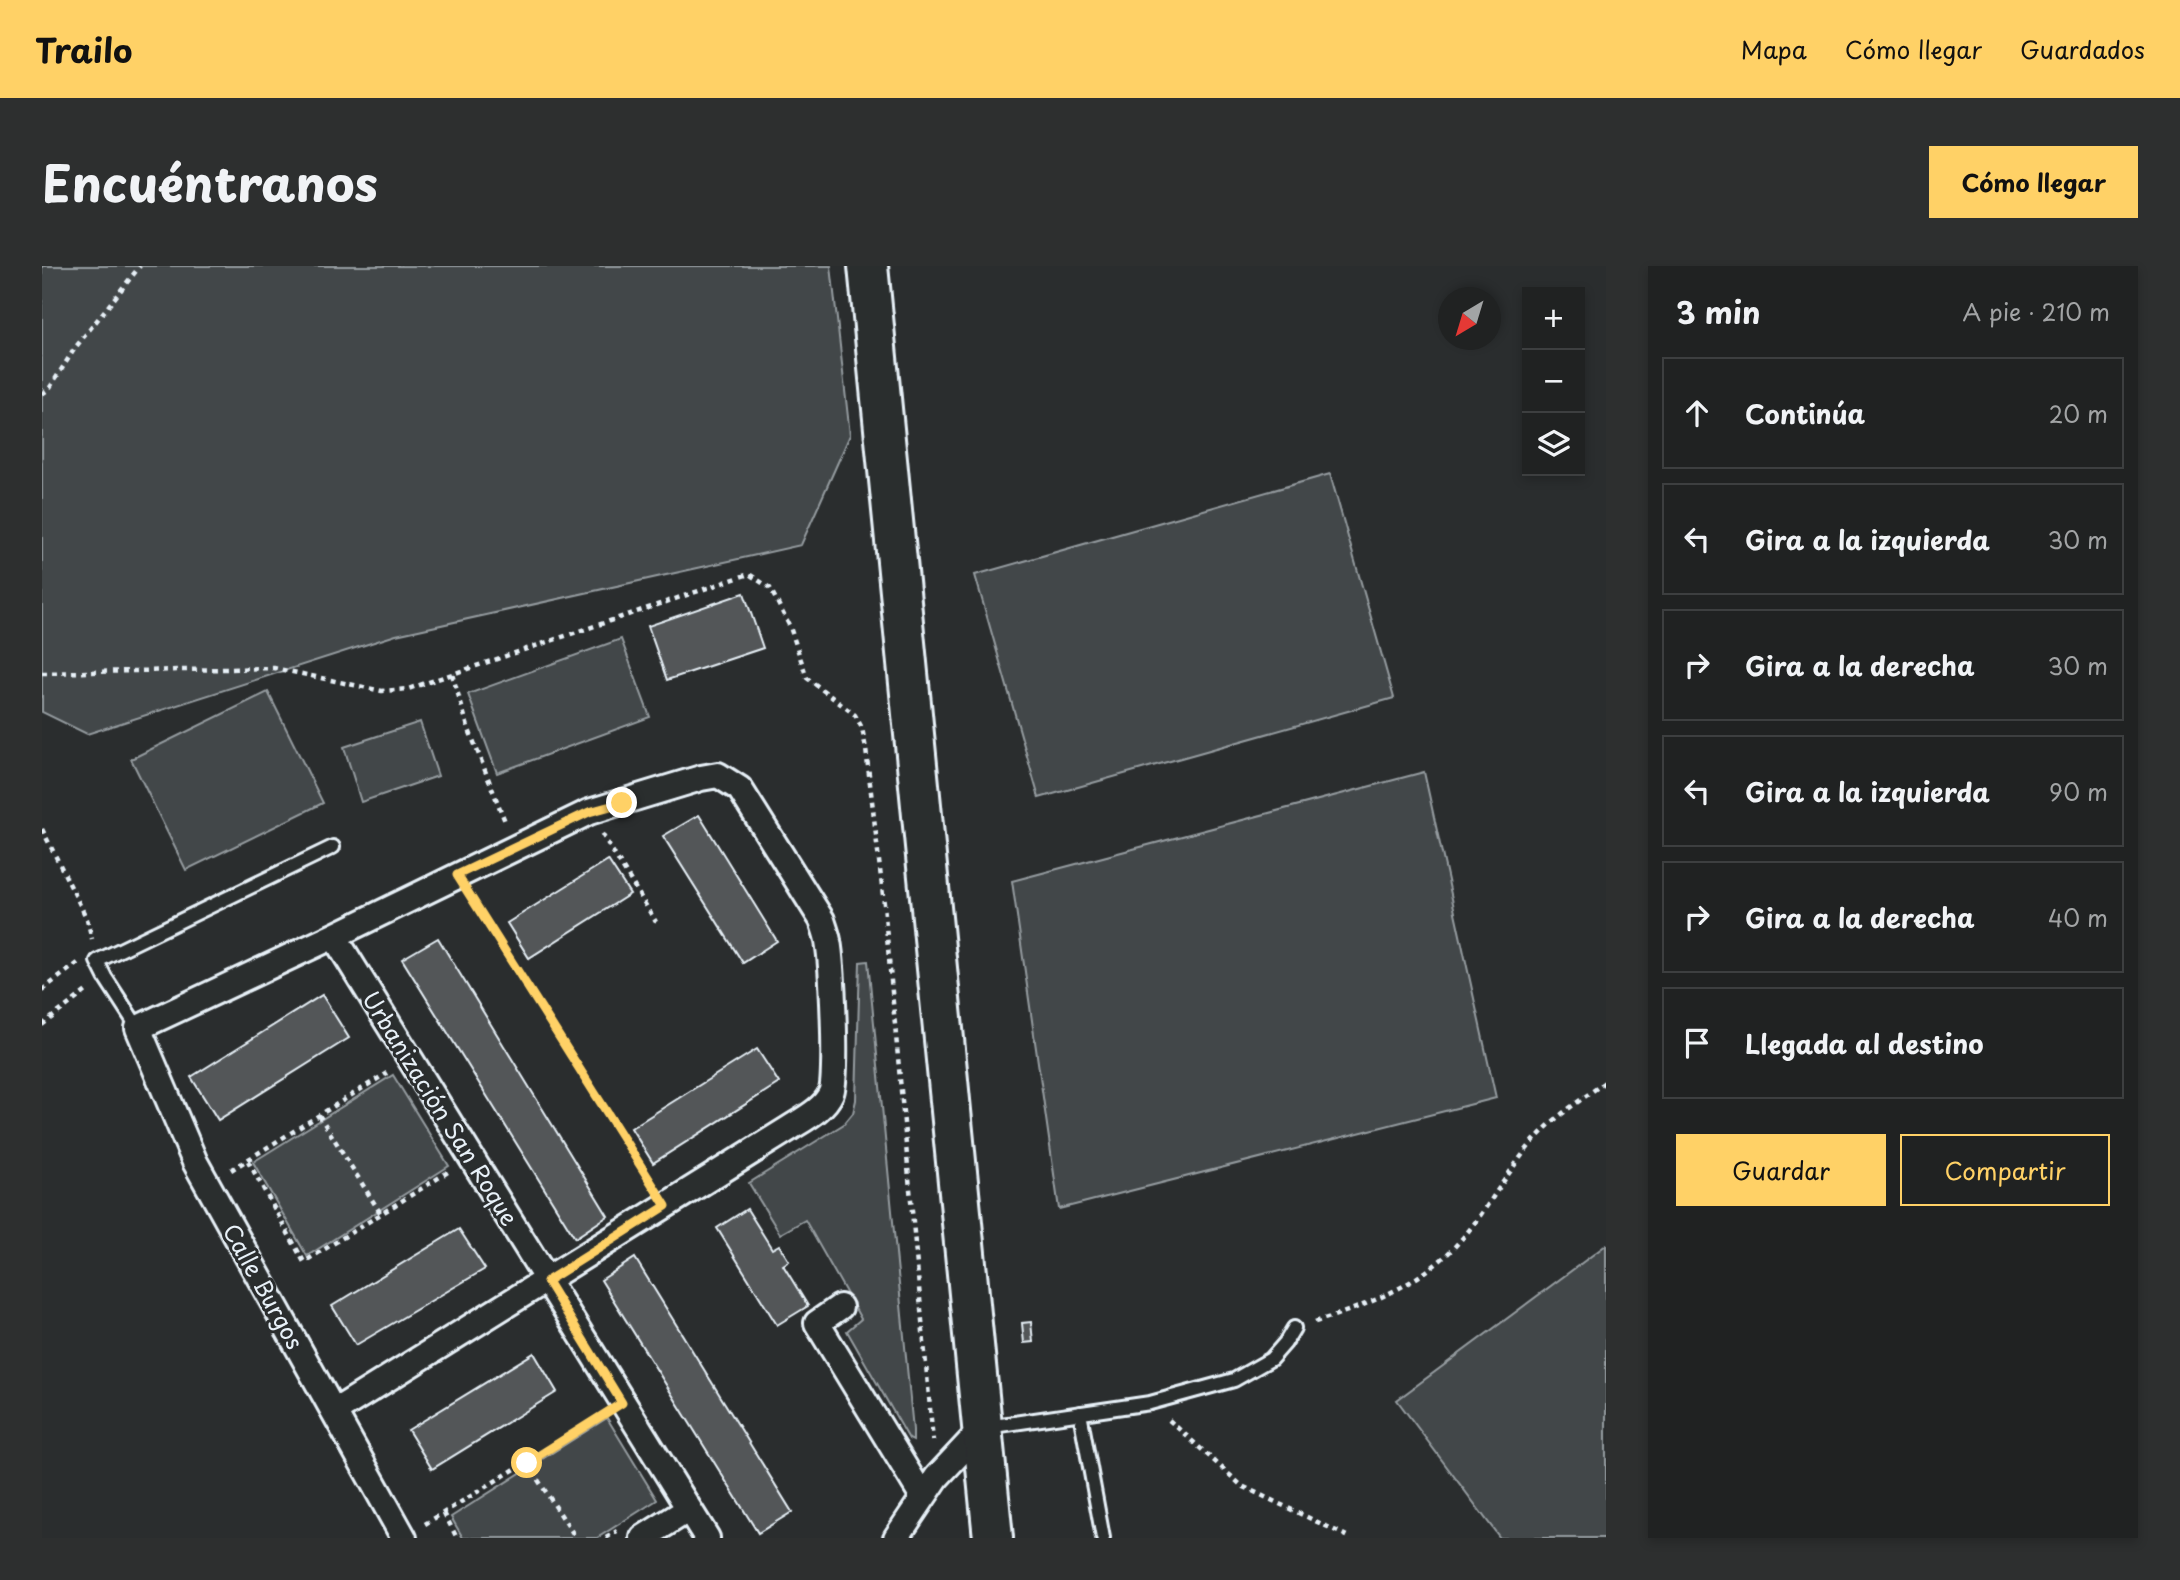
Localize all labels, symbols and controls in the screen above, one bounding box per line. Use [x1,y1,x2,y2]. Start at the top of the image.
text: Trailo [35,24,132,74]
text: Mapa [1741,31,1807,67]
text: Cómo llegar [1845,31,1982,67]
text: Guardados [2020,31,2145,67]
text: Encuéntranos [42,145,378,219]
button: Cómo llegar [1929,146,2138,218]
north arrow [1438,287,1501,350]
map controls [1522,287,1585,476]
button: + [1522,287,1585,350]
text: 3 min [1676,289,1761,334]
text: A pie · 210 m [1963,294,2110,329]
button: − [1522,350,1585,413]
icon: ahead [1678,394,1716,432]
text: Continúa [1745,394,1865,433]
text: 20 m [2049,396,2108,431]
button: layers [1522,413,1585,476]
icon: left [1678,520,1716,558]
text: Gira a la izquierda [1745,520,1990,559]
text: 30 m [2047,522,2108,557]
icon: right [1678,646,1716,684]
text: Gira a la derecha [1745,646,1975,685]
text: 30 m [2047,648,2108,683]
icon: left [1678,772,1716,810]
text: Gira a la izquierda [1745,772,1990,811]
text: 90 m [2049,774,2108,809]
route end [606,787,637,818]
icon: right [1678,898,1716,936]
text: Gira a la derecha [1745,898,1975,937]
text: 40 m [2048,900,2108,935]
street label: Urbanización San Roque [354,984,528,1232]
icon: arrive [1678,1024,1716,1062]
text: Llegada al destino [1745,1024,1984,1063]
button: Guardar [1676,1134,1886,1206]
button: Compartir [1900,1134,2110,1206]
street label: Calle Burgos [215,1217,313,1355]
route start [511,1447,542,1478]

